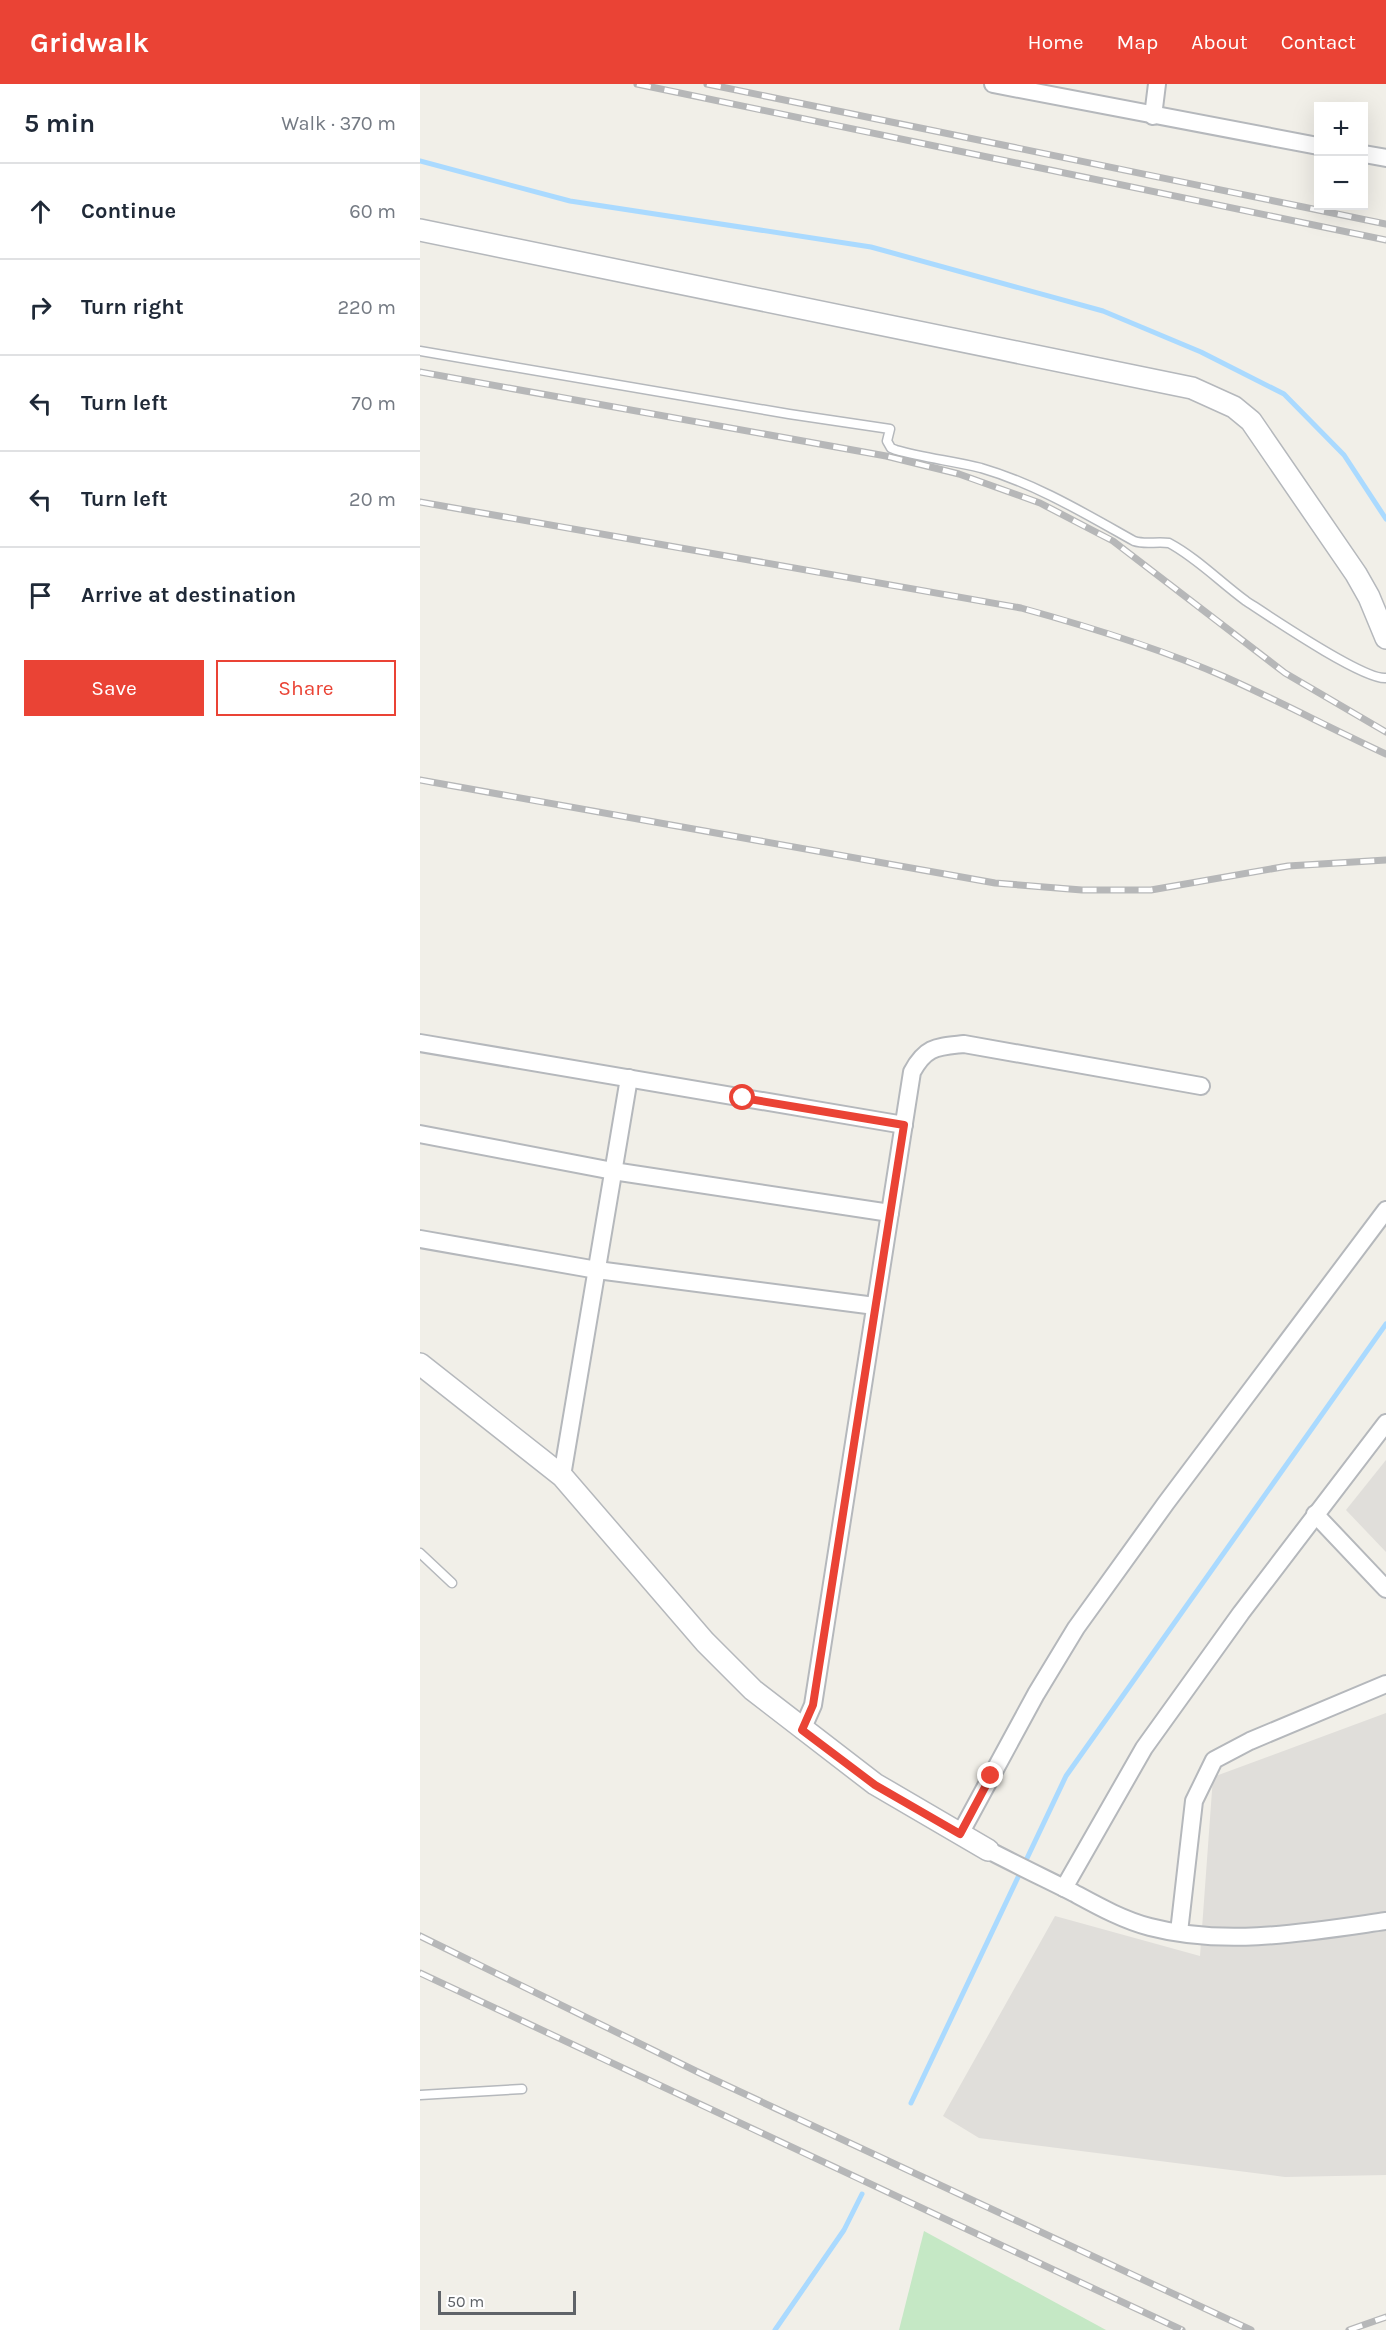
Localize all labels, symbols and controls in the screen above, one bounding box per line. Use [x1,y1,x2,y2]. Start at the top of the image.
text: Gridwalk [30,26,149,59]
text: Home [1028,30,1084,54]
text: Map [1117,30,1158,54]
text: About [1191,30,1248,54]
text: Contact [1281,30,1356,54]
map controls [1314,102,1368,210]
button: + [1314,102,1368,156]
text: 5 min [24,108,95,139]
text: Walk · 370 m [281,112,396,135]
button: − [1314,156,1368,210]
icon: ahead [24,195,57,228]
text: Continue [81,198,176,224]
text: 60 m [349,200,396,223]
icon: right [24,291,57,324]
text: Turn right [81,294,184,320]
text: 220 m [337,296,396,319]
icon: left [24,387,57,420]
text: Turn left [81,390,168,416]
text: 70 m [351,392,396,415]
icon: left [24,483,57,516]
text: Turn left [81,486,168,512]
text: 20 m [349,488,396,511]
icon: arrive [24,579,57,612]
text: Arrive at destination [81,582,296,608]
button: Save [24,660,204,716]
button: Share [216,660,396,716]
route start [729,1084,755,1110]
route end [977,1762,1003,1788]
scale bar [438,2288,576,2316]
text: 50 m [447,2292,484,2311]

